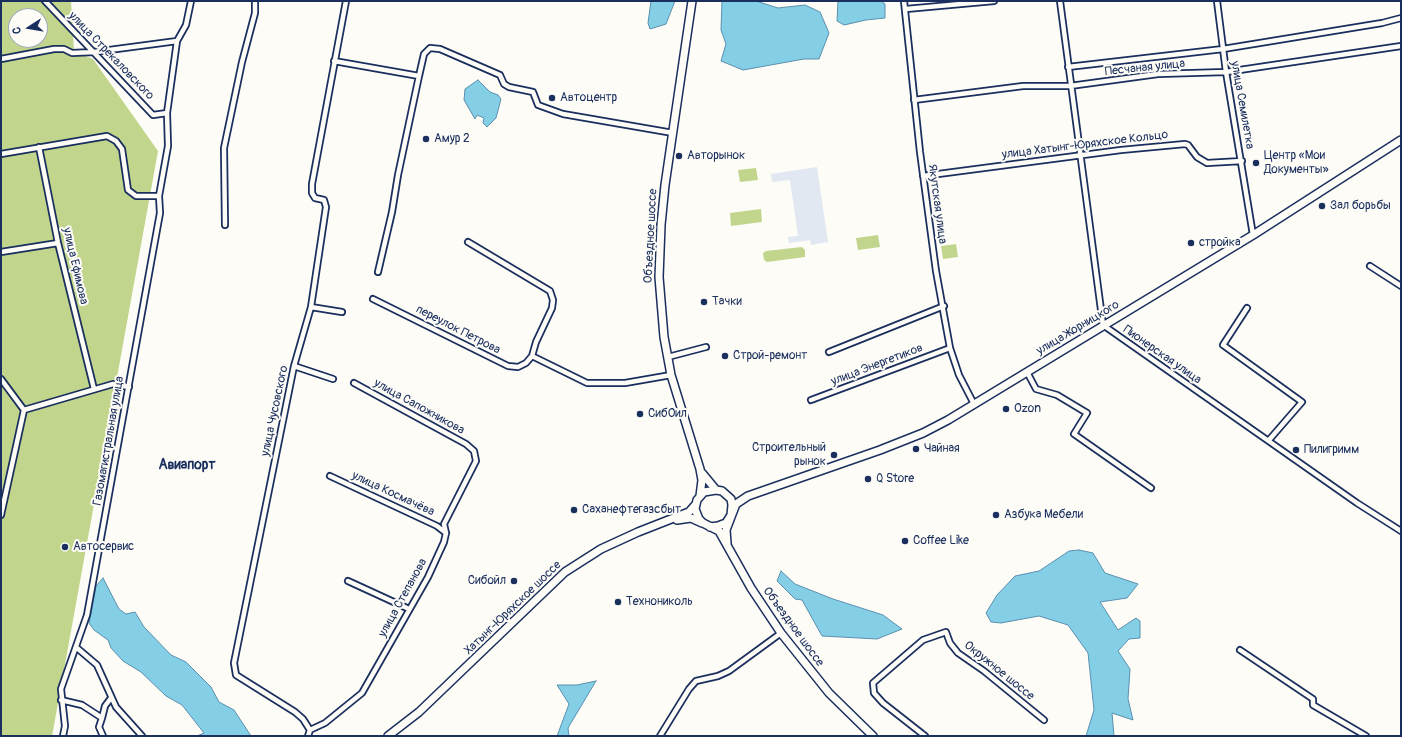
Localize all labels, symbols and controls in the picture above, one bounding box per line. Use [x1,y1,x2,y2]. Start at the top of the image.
north arrow [8,8,48,48]
street label: улица Стрекаловского [65,9,157,103]
text: С [10,26,24,35]
street label: Песчаная улица [1104,57,1186,79]
street label: улица Семилетка [1227,60,1257,150]
place label: Автоцентр [560,91,617,105]
marker: Автоцентр [547,93,557,103]
street label: улица Хатынг-Юряхское Кольцо [1001,128,1169,162]
place label: Амур 2 [434,132,470,146]
marker: Амур 2 [421,134,431,144]
place label: Авторынок [687,149,745,163]
place label: Центр «Мои Документы» [1264,149,1329,177]
marker: Авторынок [674,151,684,161]
marker: Центр «Мои Документы» [1251,158,1261,168]
street label: Якутская улица [924,163,950,245]
street label: Объездное шоссе [641,188,661,284]
place label: Зал борьбы [1330,199,1391,213]
marker: Зал борьбы [1317,201,1327,211]
street label: улица Ефимова [59,226,91,306]
place label: стройка [1199,236,1241,250]
marker: стройка [1186,238,1196,248]
place label: Тачки [712,295,742,309]
marker: Тачки [699,297,709,307]
street label: улица Жорницкого [1034,298,1122,358]
street label: переулок Петрова [413,302,503,358]
street label: Пионерская улица [1120,323,1204,387]
street label: улица Энергетиков [829,341,925,389]
place label: Строй-ремонт [733,349,807,363]
marker: Строй-ремонт [720,351,730,361]
street label: улица Чусовского [258,364,292,458]
street label: Газомагистральная улица [91,375,127,507]
street label: улица Сапожникова [371,376,467,438]
place label: Ozon [1014,402,1041,416]
marker: Ozon [1001,404,1011,414]
place label: СибОил [648,407,687,421]
marker: СибОил [635,409,645,419]
place label: Строительный рынок [752,441,826,469]
place label: Чайная [924,442,960,456]
place label: Пилигримм [1304,443,1359,457]
marker: Чайная [911,444,921,454]
marker: Пилигримм [1291,445,1301,455]
marker: Строительный рынок [829,450,839,460]
district label: Авиапорт [159,457,215,473]
street label: улица Космачёва [349,469,437,519]
place label: Q Store [876,472,914,486]
marker: Q Store [863,474,873,484]
place label: Саханефтегазсбыт [582,503,681,517]
marker: Саханефтегазсбыт [569,505,579,515]
place label: Азбука Мебели [1004,508,1083,522]
marker: Азбука Мебели [991,510,1001,520]
place label: Coffee Like [913,534,969,548]
marker: Coffee Like [900,536,910,546]
place label: Автосервис [73,540,134,554]
marker: Автосервис [60,542,70,552]
street label: улица Степанова [376,556,430,640]
street label: Хатынг-Юряхское шоссе [462,558,564,658]
place label: Сибойл [468,574,506,588]
marker: Сибойл [509,576,519,586]
street label: Объездное шоссе [759,584,827,670]
place label: Технониколь [626,595,693,609]
marker: Технониколь [613,597,623,607]
street label: Окружное шоссе [961,638,1037,704]

